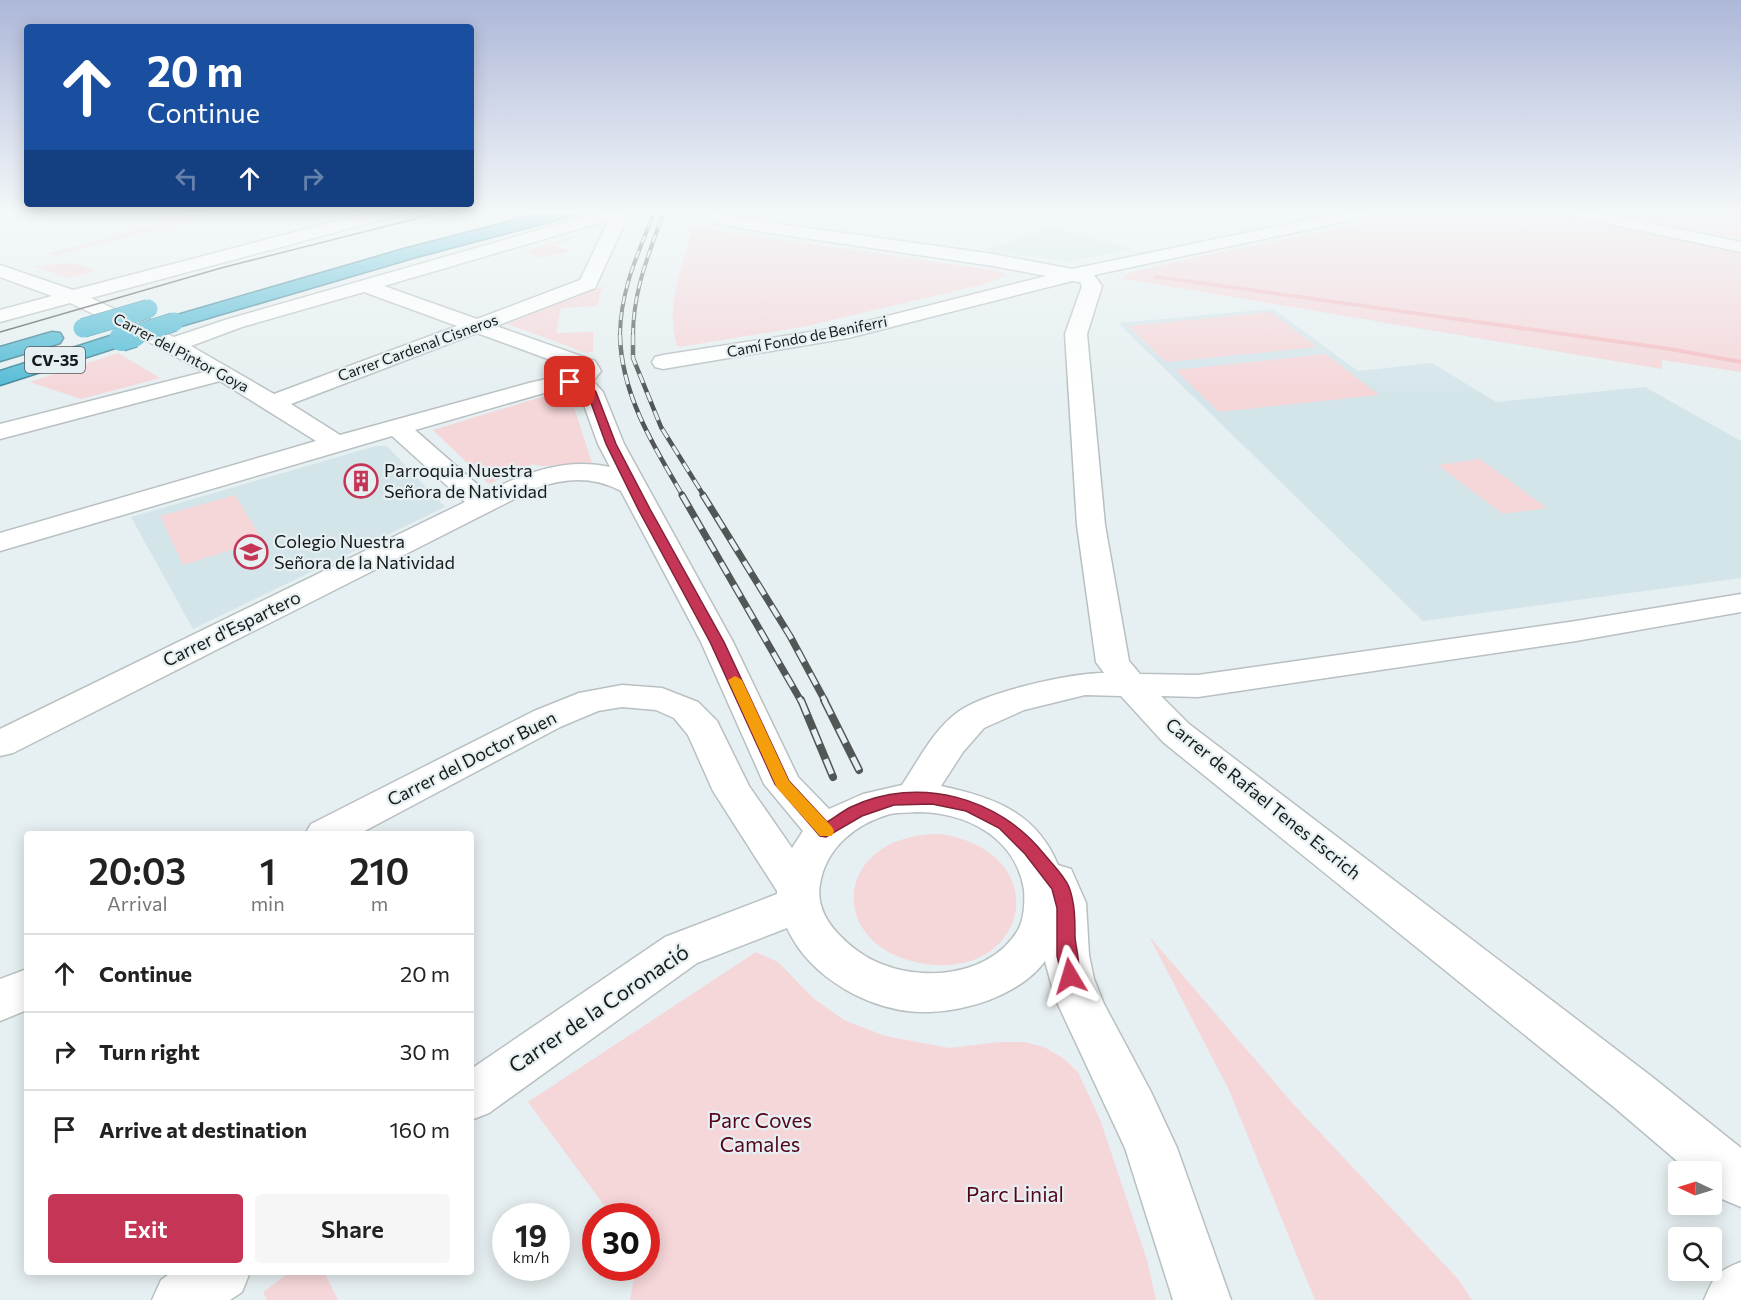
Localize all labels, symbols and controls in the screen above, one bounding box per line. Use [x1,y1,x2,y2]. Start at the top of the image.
text: 20 m [147,44,243,96]
icon: ahead [48,48,126,126]
text: Continue [147,96,260,129]
icon: left [170,162,203,195]
icon: ahead [233,162,266,195]
icon: right [296,162,329,195]
street label: Carrer del Pintor Goya [111,309,252,395]
street label: Carrer Cardenal Cisneros [335,310,500,384]
street label: Camí Fondo de Beniferri [725,312,889,360]
road number: CV-35 [25,347,85,373]
pin [544,356,595,407]
icon: arrive [553,365,586,398]
place label: Parroquia Nuestra Señora de Natividad [384,459,547,502]
building icon: Parroquia Nuestra Señora de Natividad [343,463,379,499]
place label: Colegio Nuestra Señora de la Natividad [274,530,455,573]
school or university icon: Colegio Nuestra Señora de la Natividad [233,534,269,570]
street label: Carrer d'Espartero [159,585,304,671]
street label: Carrer del Doctor Buen [383,706,560,810]
street label: Carrer de Rafael Tenes Escrich [1162,713,1366,884]
text: 20:03 [89,848,186,892]
text: 1 [260,848,276,892]
text: 210 [349,848,409,892]
text: Arrival [107,891,168,915]
text: min [251,891,285,915]
text: m [371,891,388,915]
street label: Carrer de la Coronació [503,938,693,1077]
position arrow [1038,944,1102,1008]
icon: ahead [48,957,81,990]
text: Continue [99,960,192,987]
text: 20 m [400,960,450,987]
icon: right [48,1035,81,1068]
text: Turn right [99,1038,200,1065]
text: 30 m [400,1038,450,1065]
park label: Parc Coves Camales [708,1107,812,1156]
icon: arrive [48,1113,81,1146]
text: Arrive at destination [99,1116,307,1143]
text: 160 m [389,1116,450,1143]
north arrow [1668,1161,1722,1215]
map controls [1668,1161,1722,1281]
park label: Parc Linial [966,1181,1064,1206]
button: Exit [48,1194,243,1263]
button: Share [255,1194,450,1263]
speed limit sign: 30 [582,1203,660,1281]
text: 19 [515,1216,547,1253]
button: search [1668,1227,1722,1281]
text: km/h [513,1248,549,1266]

